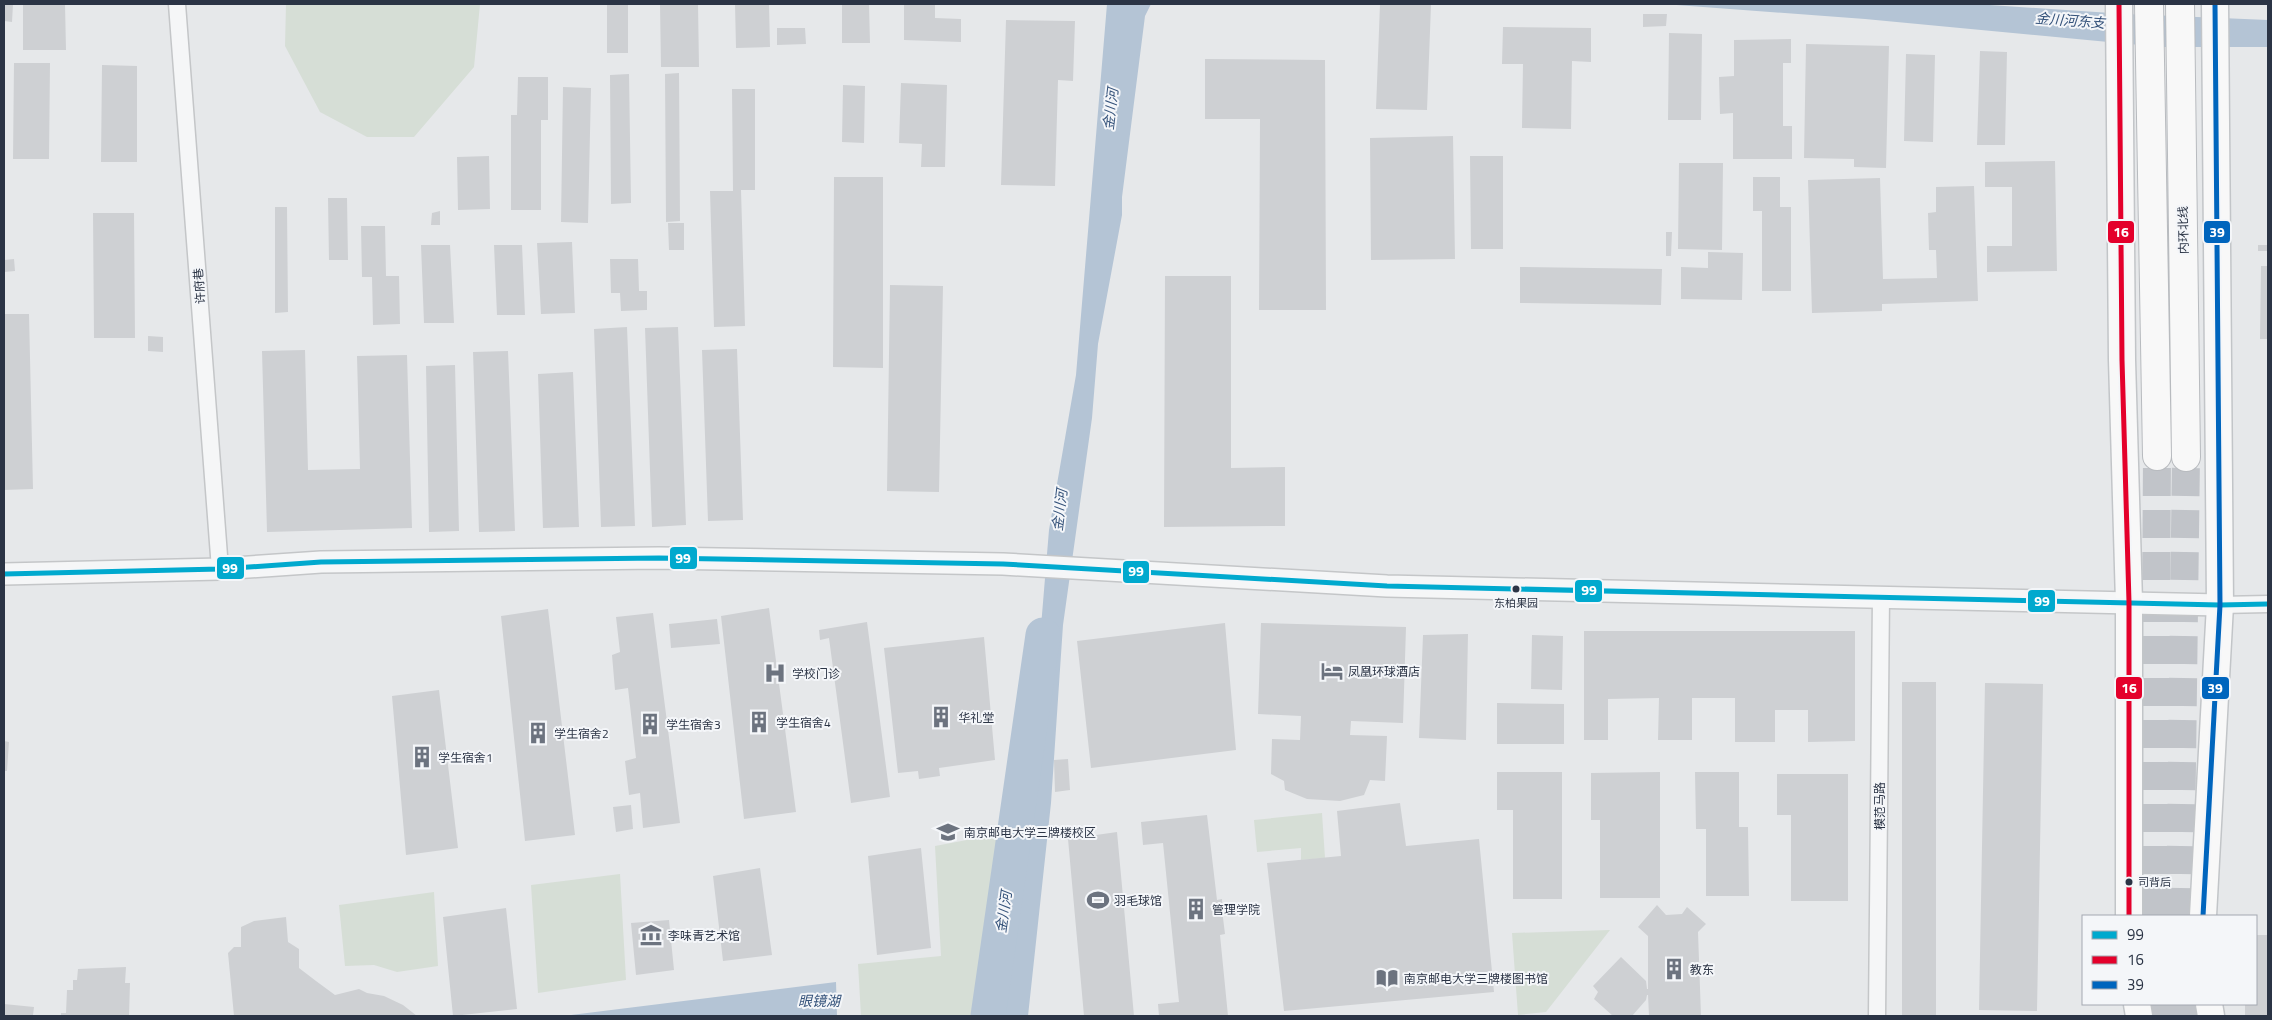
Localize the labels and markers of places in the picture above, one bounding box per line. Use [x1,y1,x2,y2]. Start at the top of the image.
marker: 东柏果园 [1511,584,1521,594]
place label: 东柏果园 [1494,595,1538,611]
hotel icon: 凤凰环球酒店 [1319,658,1345,684]
hospital icon: 学校门诊 [762,660,788,686]
place label: 凤凰环球酒店 [1348,662,1420,681]
place label: 学校门诊 [792,664,840,683]
building icon: 华礼堂 [928,704,954,730]
place label: 华礼堂 [958,708,994,727]
building icon: 学生宿舍4 [746,709,772,735]
building icon: 学生宿舍3 [637,711,663,737]
place label: 学生宿舍4 [776,713,831,732]
place label: 学生宿舍3 [666,715,721,734]
building icon: 学生宿舍2 [525,720,551,746]
place label: 学生宿舍2 [554,724,609,743]
building icon: 学生宿舍1 [409,744,435,770]
place label: 学生宿舍1 [438,748,493,767]
school or university icon: 南京邮电大学三牌楼校区 [935,819,961,845]
place label: 南京邮电大学三牌楼校区 [964,823,1096,842]
place label: 司背后 [2138,874,2171,890]
marker: 司背后 [2124,877,2134,887]
sports icon: 羽毛球馆 [1085,887,1111,913]
place label: 羽毛球馆 [1114,891,1162,910]
building icon: 管理学院 [1183,896,1209,922]
place label: 管理学院 [1212,900,1260,919]
museum icon: 李味青艺术馆 [638,922,664,948]
place label: 李味青艺术馆 [668,926,740,945]
building icon: 教东 [1661,956,1687,982]
place label: 教东 [1690,960,1714,979]
library icon: 南京邮电大学三牌楼图书馆 [1374,965,1400,991]
place label: 南京邮电大学三牌楼图书馆 [1404,969,1548,988]

